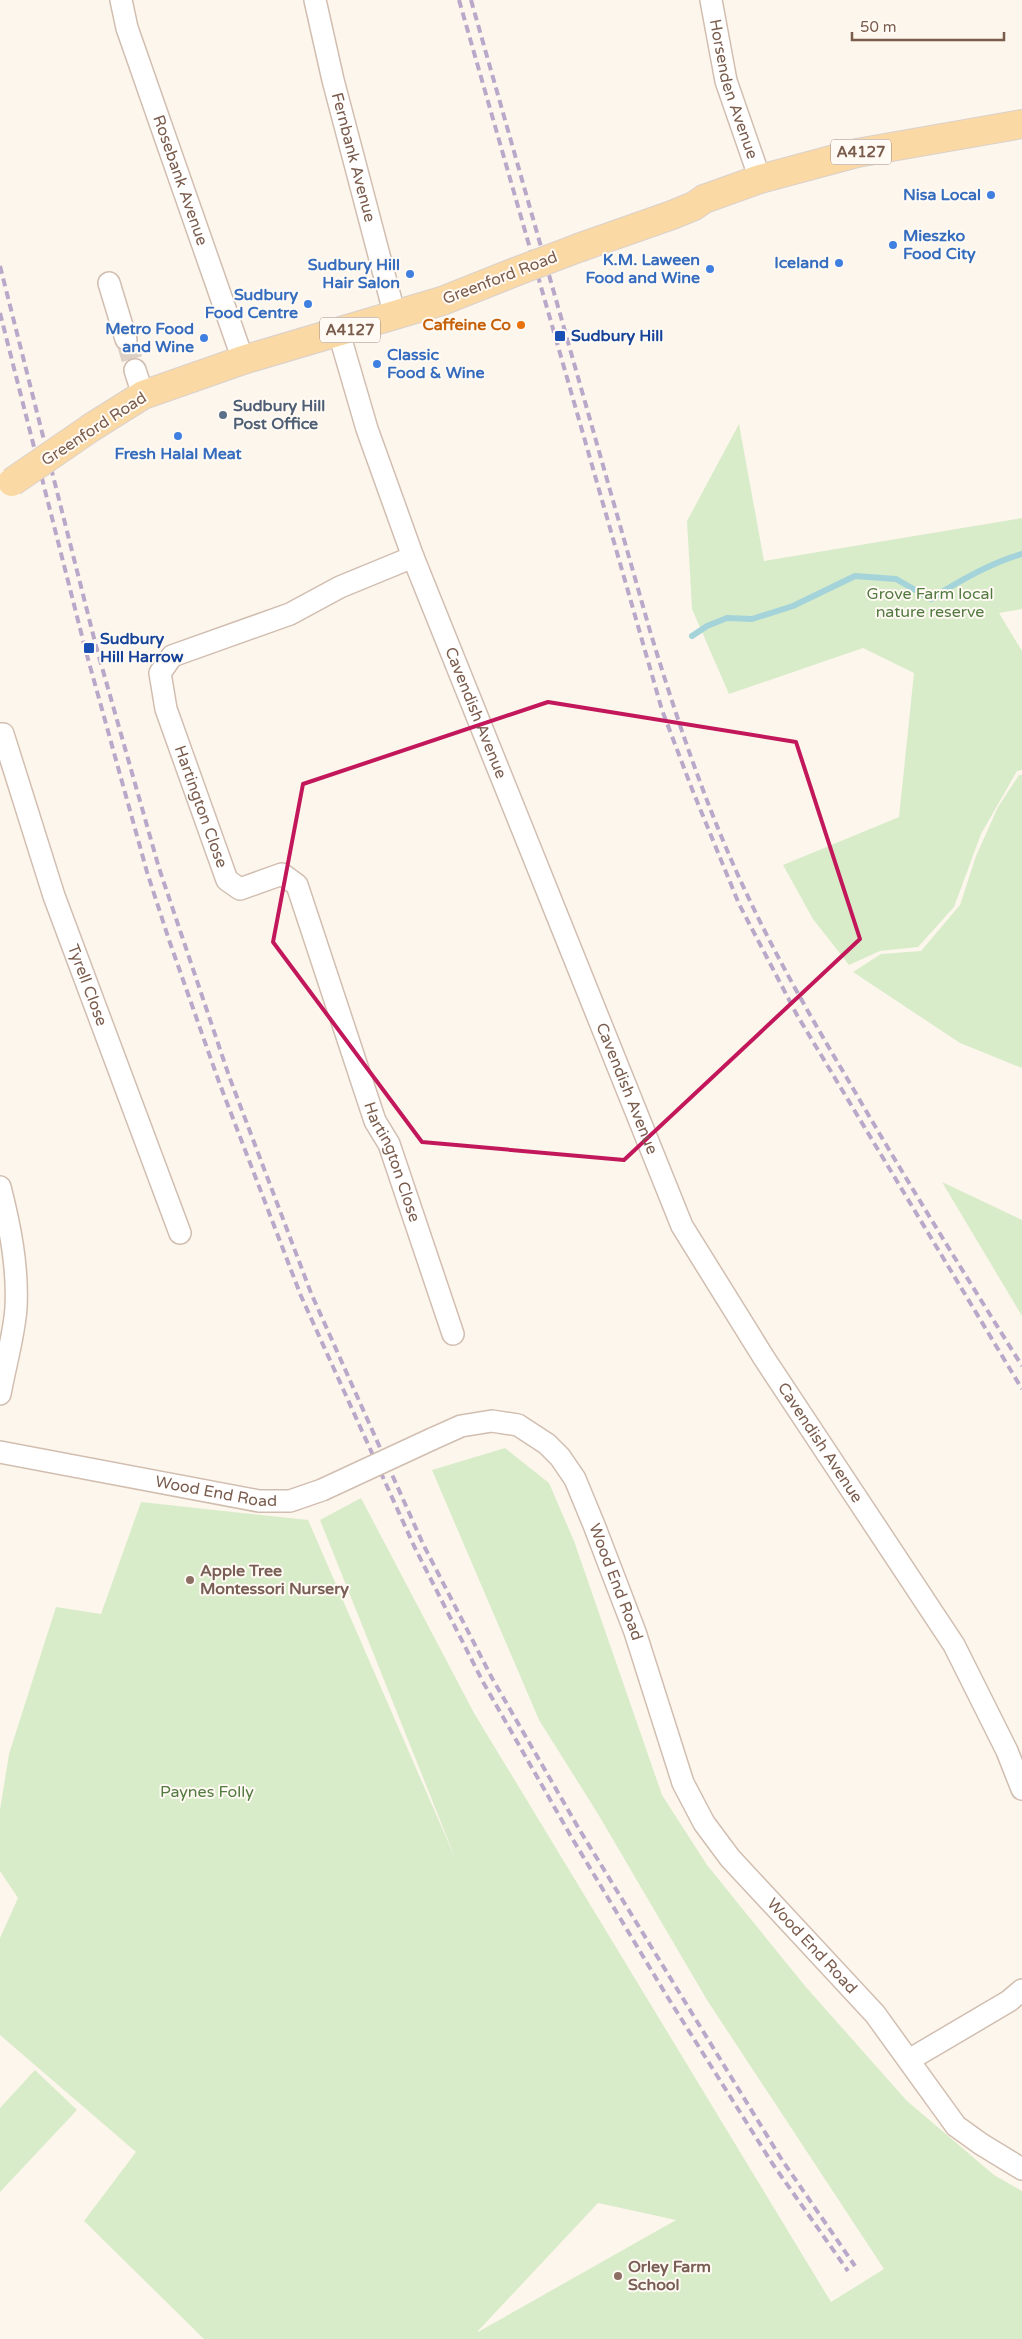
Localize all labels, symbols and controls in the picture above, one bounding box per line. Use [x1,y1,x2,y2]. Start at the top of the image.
scale bar [852,10,1004,42]
street label: Horsenden Avenue [705,18,762,162]
text: 50 m [860,18,897,36]
street label: Fernbank Avenue [327,90,380,224]
street label: Rosebank Avenue [148,112,212,248]
road number: A4127 [831,140,891,164]
place label: Nisa Local [903,185,981,205]
marker: Nisa Local [985,189,997,201]
place label: Mieszko Food City [903,226,976,264]
marker: Mieszko Food City [887,239,899,251]
street label: Greenford Road [440,247,560,309]
place label: K.M. Laween Food and Wine [585,250,700,288]
place label: Iceland [774,253,829,273]
place label: Sudbury Hill Hair Salon [308,255,400,293]
marker: Iceland [833,257,845,269]
marker: K.M. Laween Food and Wine [704,263,716,275]
marker: Sudbury Hill Hair Salon [404,268,416,280]
place label: Sudbury Food Centre [205,285,298,323]
marker: Sudbury Food Centre [302,298,314,310]
place label: Caffeine Co [423,315,511,335]
road number: A4127 [320,318,380,342]
place label: Metro Food and Wine [105,319,194,357]
marker: Caffeine Co [515,319,527,331]
place label: Sudbury Hill [571,326,663,346]
marker: Sudbury Hill [553,329,567,343]
marker: Metro Food and Wine [198,332,210,344]
place label: Classic Food & Wine [387,345,484,383]
marker: Classic Food & Wine [371,358,383,370]
street label: Greenford Road [38,388,150,470]
place label: Sudbury Hill Post Office [233,396,325,434]
marker: Sudbury Hill Post Office [217,409,229,421]
marker: Fresh Halal Meat [172,430,184,442]
place label: Fresh Halal Meat [114,444,242,464]
park label: Grove Farm local nature reserve [867,584,993,622]
place label: Sudbury Hill Harrow [100,629,184,667]
marker: Sudbury Hill Harrow [82,641,96,655]
street label: Cavendish Avenue [440,644,511,782]
street label: Hartington Close [170,743,232,871]
street label: Tyrell Close [63,941,112,1029]
street label: Cavendish Avenue [591,1020,662,1157]
street label: Hartington Close [359,1099,425,1225]
street label: Cavendish Avenue [773,1379,867,1507]
street label: Wood End Road [154,1472,277,1511]
street label: Wood End Road [584,1521,647,1643]
place label: Apple Tree Montessori Nursery [200,1561,349,1599]
marker: Apple Tree Montessori Nursery [184,1574,196,1586]
park label: Paynes Folly [160,1782,254,1802]
street label: Wood End Road [762,1894,861,1998]
place label: Orley Farm School [628,2257,711,2295]
marker: Orley Farm School [612,2270,624,2282]

